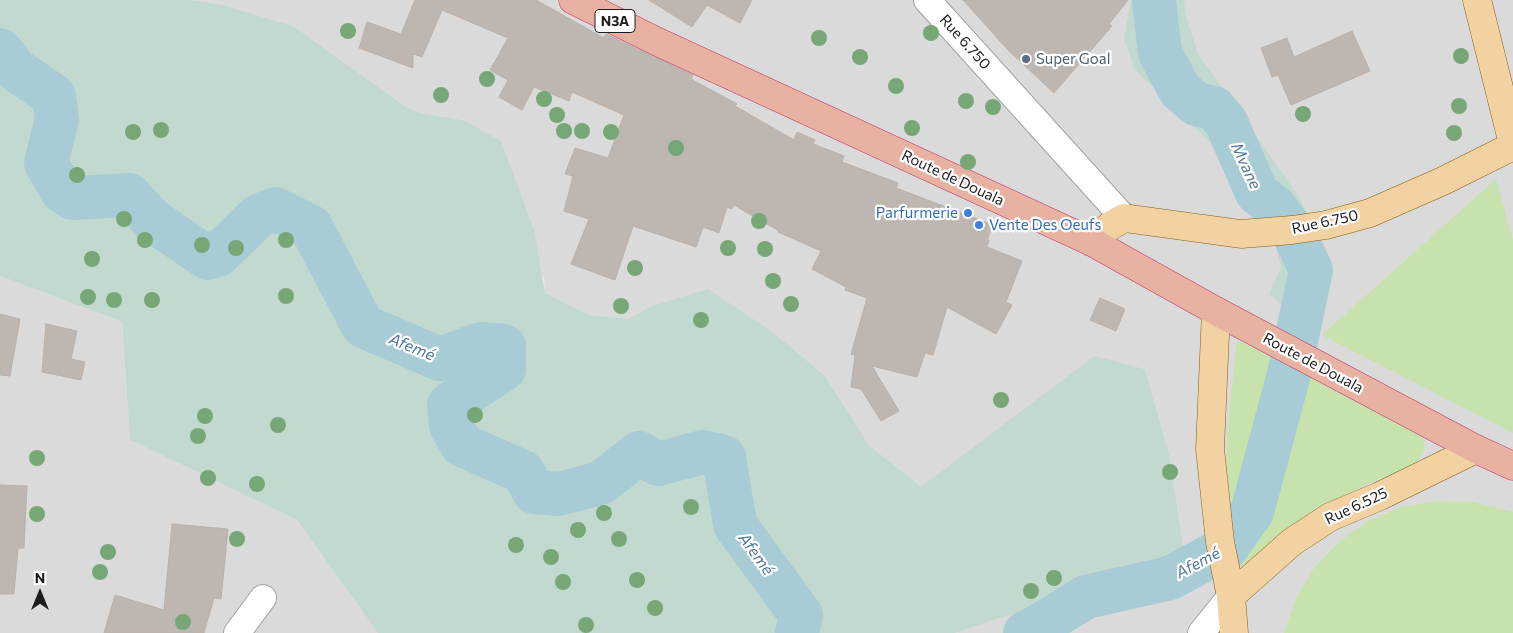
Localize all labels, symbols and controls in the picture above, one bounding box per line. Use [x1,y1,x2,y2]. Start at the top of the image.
road number: N3A [595,10,635,32]
street label: Rue 6.750 [936,11,994,73]
place label: Super Goal [1036,50,1110,68]
marker: Super Goal [1020,53,1032,65]
water label: Mvane [1227,140,1265,192]
street label: Route de Douala [899,146,1007,210]
place label: Parfurmerie [876,204,958,222]
street label: Rue 6.750 [1290,206,1360,238]
marker: Parfurmerie [962,207,974,219]
place label: Vente Des Oeufs [989,216,1101,234]
marker: Vente Des Oeufs [973,219,985,231]
water label: Afemé [386,329,438,365]
street label: Route de Douala [1260,329,1366,397]
street label: Rue 6.525 [1322,484,1390,528]
water label: Afemé [734,529,778,579]
water label: Afemé [1173,543,1223,583]
north arrow [15,568,65,618]
text: N [35,569,45,586]

